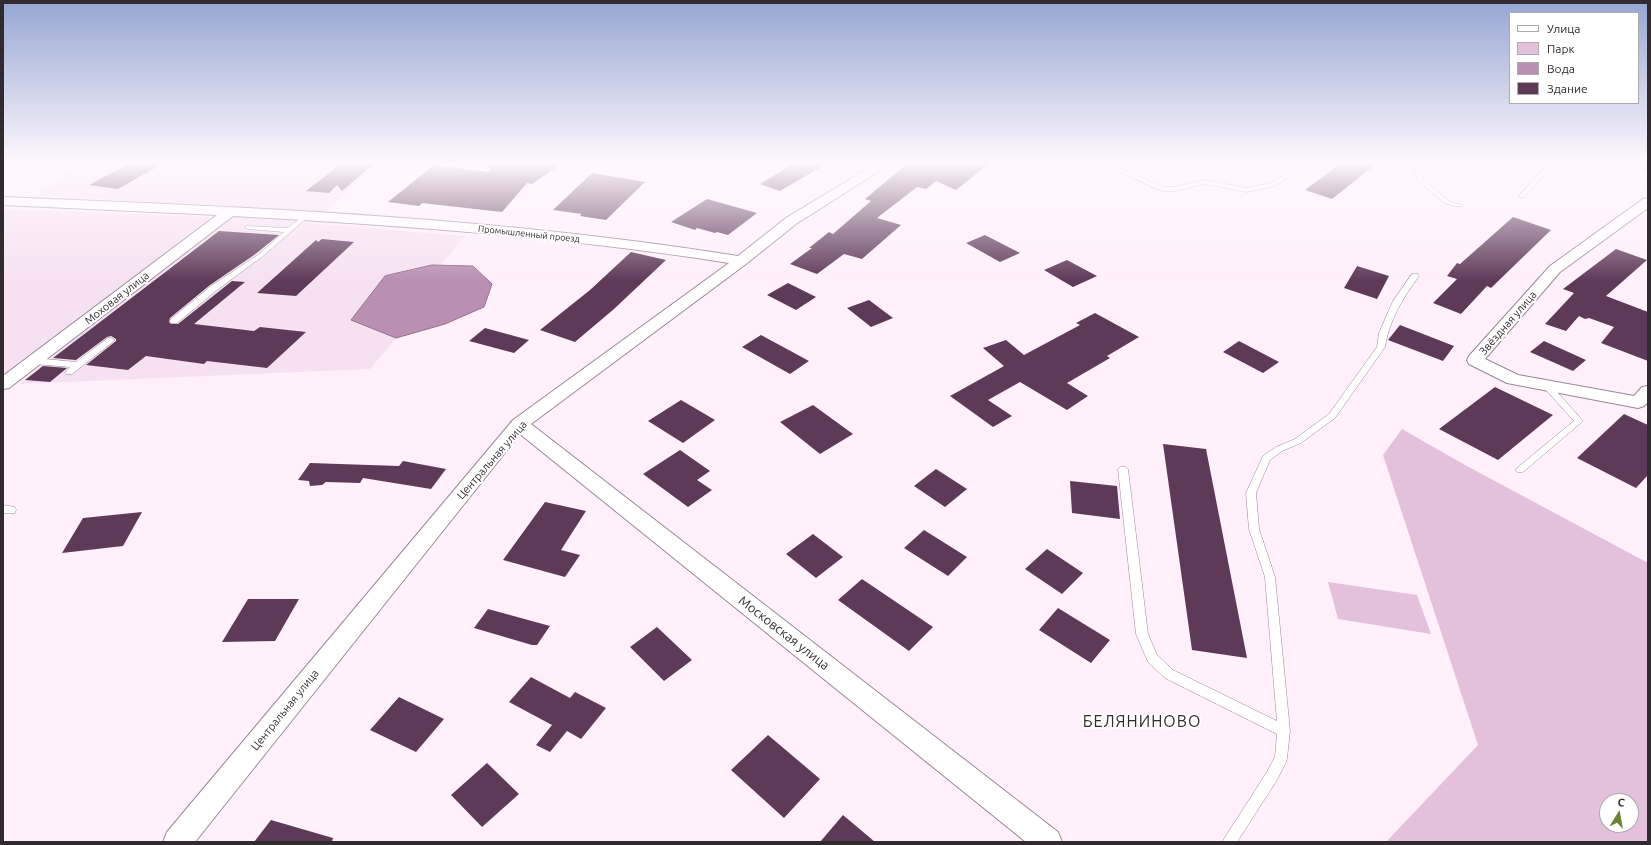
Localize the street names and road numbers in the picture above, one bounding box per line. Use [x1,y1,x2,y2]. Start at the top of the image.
street label: Промышленный проезд [478,223,580,245]
street label: Моховая улица [82,269,152,327]
street label: Звёздная улица [1477,288,1539,358]
street label: Центральная улица [454,418,530,502]
street label: Московская улица [735,593,833,673]
street label: Центральная улица [248,667,322,753]

